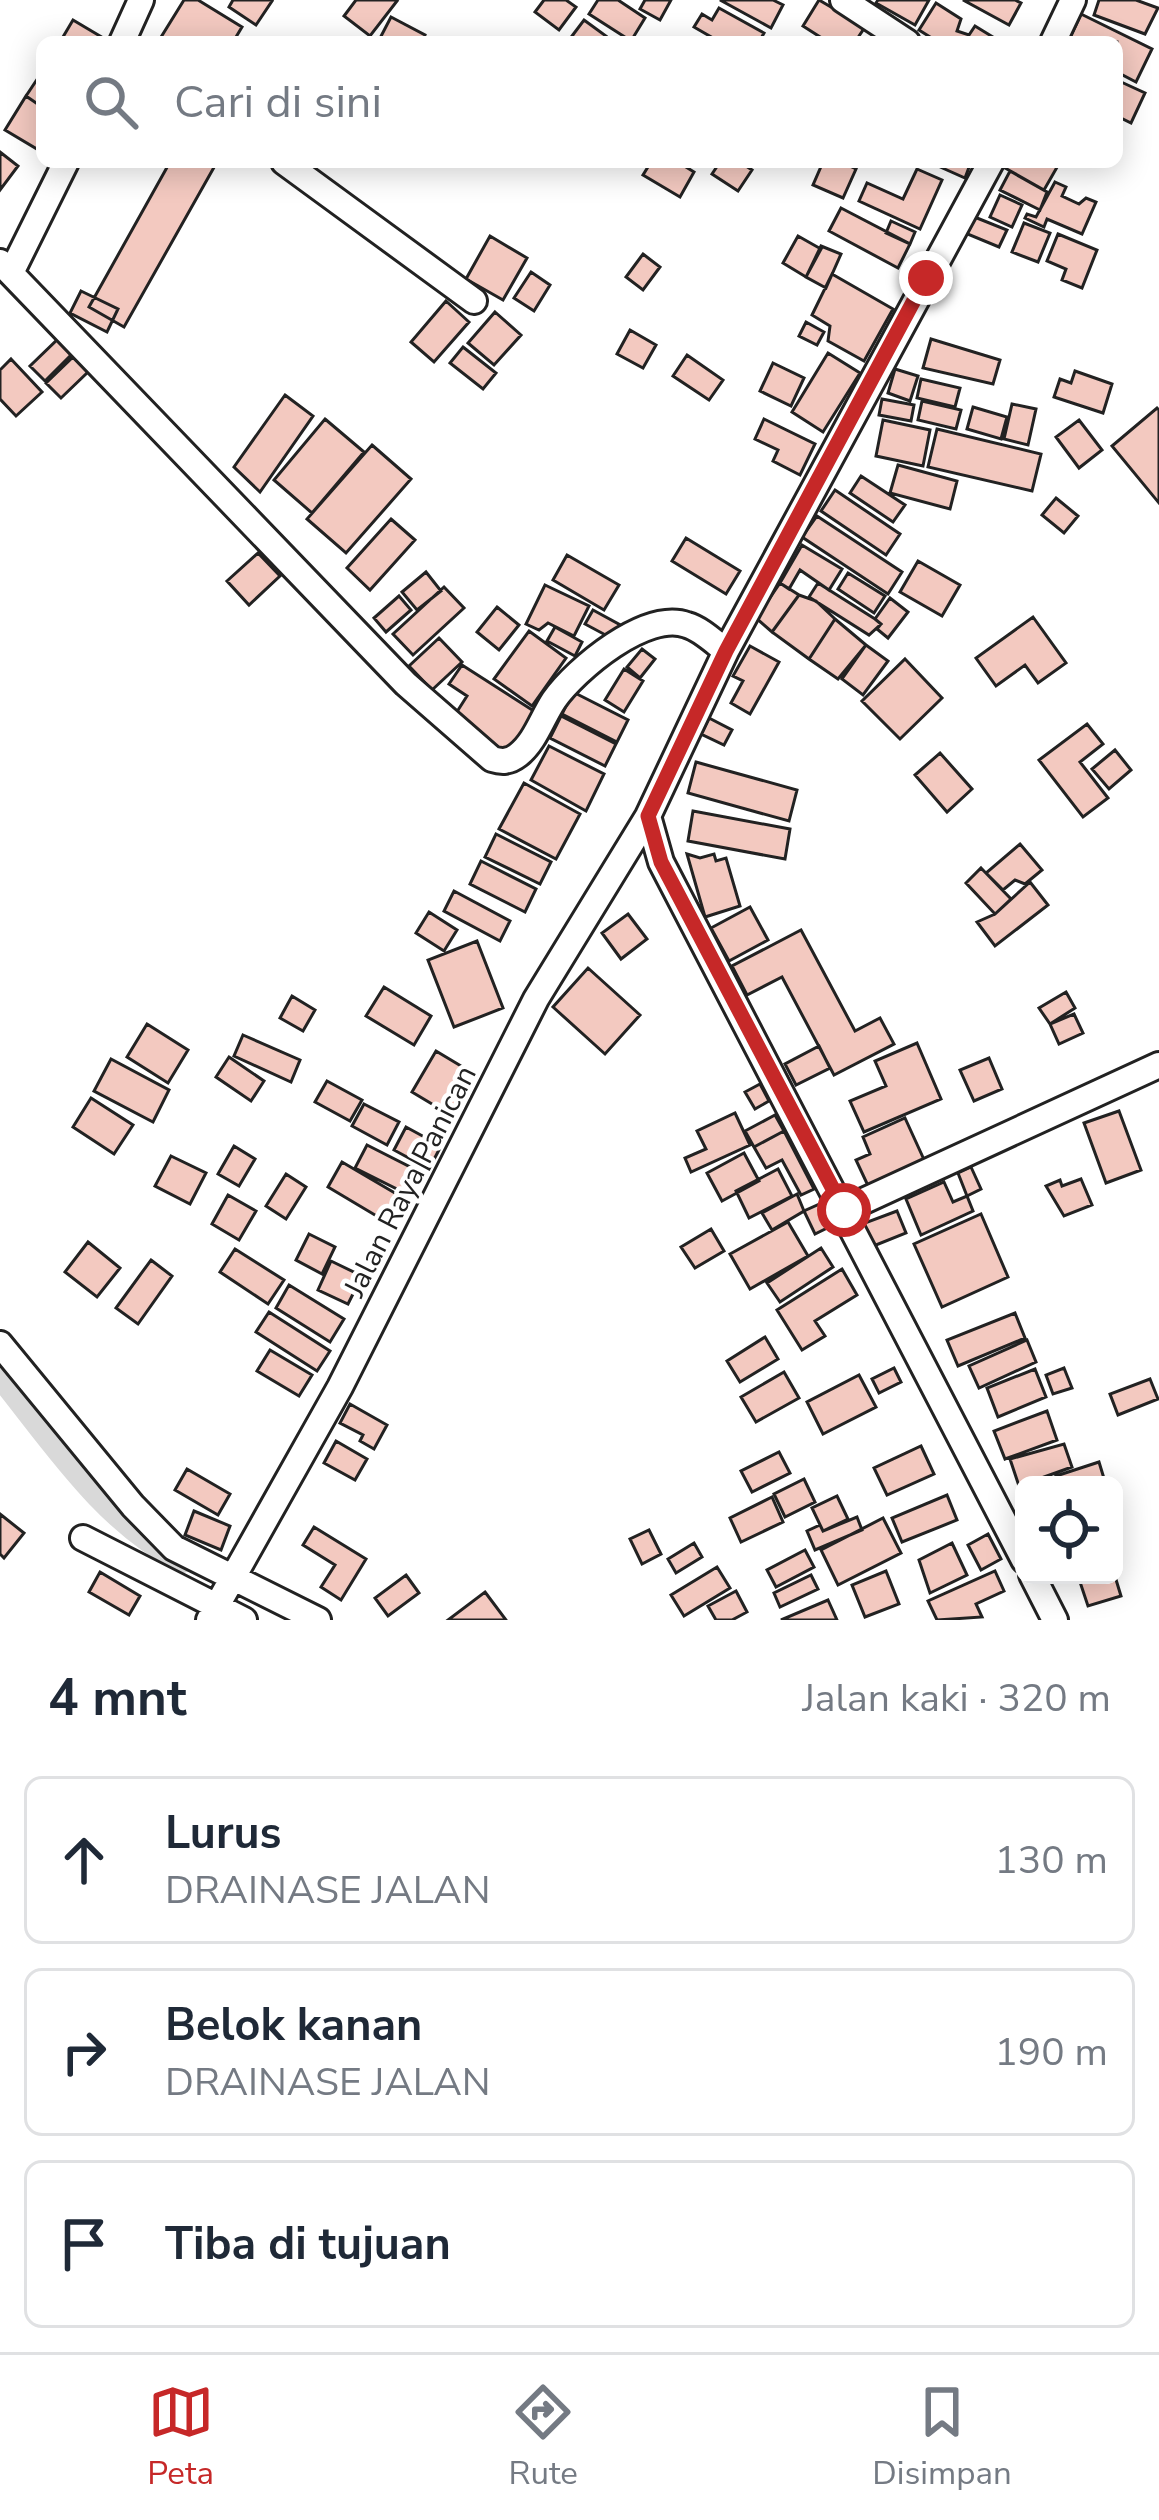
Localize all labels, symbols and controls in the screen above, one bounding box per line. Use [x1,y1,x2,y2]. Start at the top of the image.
search box [36,36,1123,168]
icon: search [78,69,144,135]
text: Cari di sini [174,72,382,133]
route end [899,251,953,305]
street label: Jalan Raya Panican [334,1059,486,1305]
route start [817,1183,871,1237]
map controls [1015,1476,1123,1584]
button: locate [1015,1476,1123,1584]
text: 4 mnt [48,1663,187,1733]
text: Jalan kaki · 320 m [802,1672,1111,1725]
text: Lurus [165,1803,282,1864]
icon: ahead [51,1827,117,1893]
text: 130 m [994,1834,1108,1887]
text: DRAINASE JALAN [165,1864,491,1917]
text: Belok kanan [165,1995,422,2056]
icon: right [51,2019,117,2085]
text: 190 m [994,2026,1108,2079]
text: DRAINASE JALAN [165,2056,491,2109]
icon: arrive [51,2211,117,2277]
text: Tiba di tujuan [165,2214,451,2275]
tab: Peta [147,2379,214,2496]
tab: Rute [508,2379,578,2496]
tab: Disimpan [872,2379,1012,2496]

